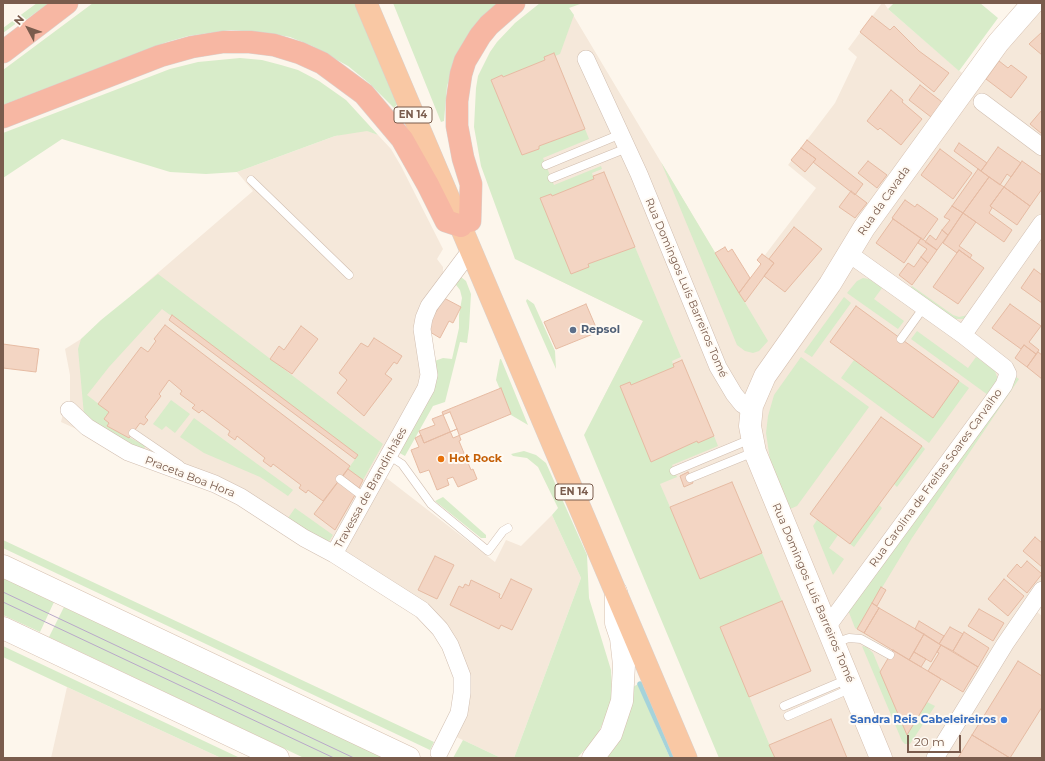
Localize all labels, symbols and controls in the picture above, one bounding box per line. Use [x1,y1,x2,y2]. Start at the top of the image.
north arrow [8,8,48,48]
text: N [11,12,27,28]
road number: EN 14 [394,107,432,123]
street label: Rua da Cavada [855,164,913,238]
street label: Rua Domingos Luís Barreiros Tomé [642,196,730,380]
place label: Repsol [581,323,620,337]
marker: Repsol [568,325,578,335]
street label: Rua Carolina de Freitas Soares Carvalho [867,386,1005,570]
street label: Travessa de Brandinhães [332,425,410,551]
place label: Hot Rock [449,452,502,466]
street label: Praceta Boa Hora [143,454,237,500]
marker: Hot Rock [436,454,446,464]
road number: EN 14 [555,484,593,500]
street label: Rua Domingos Luís Barreiros Tomé [769,501,857,685]
place label: Sandra Reis Cabeleireiros [850,713,996,727]
marker: Sandra Reis Cabeleireiros [999,715,1009,725]
scale bar [909,727,963,753]
text: 20 m [914,734,945,749]

